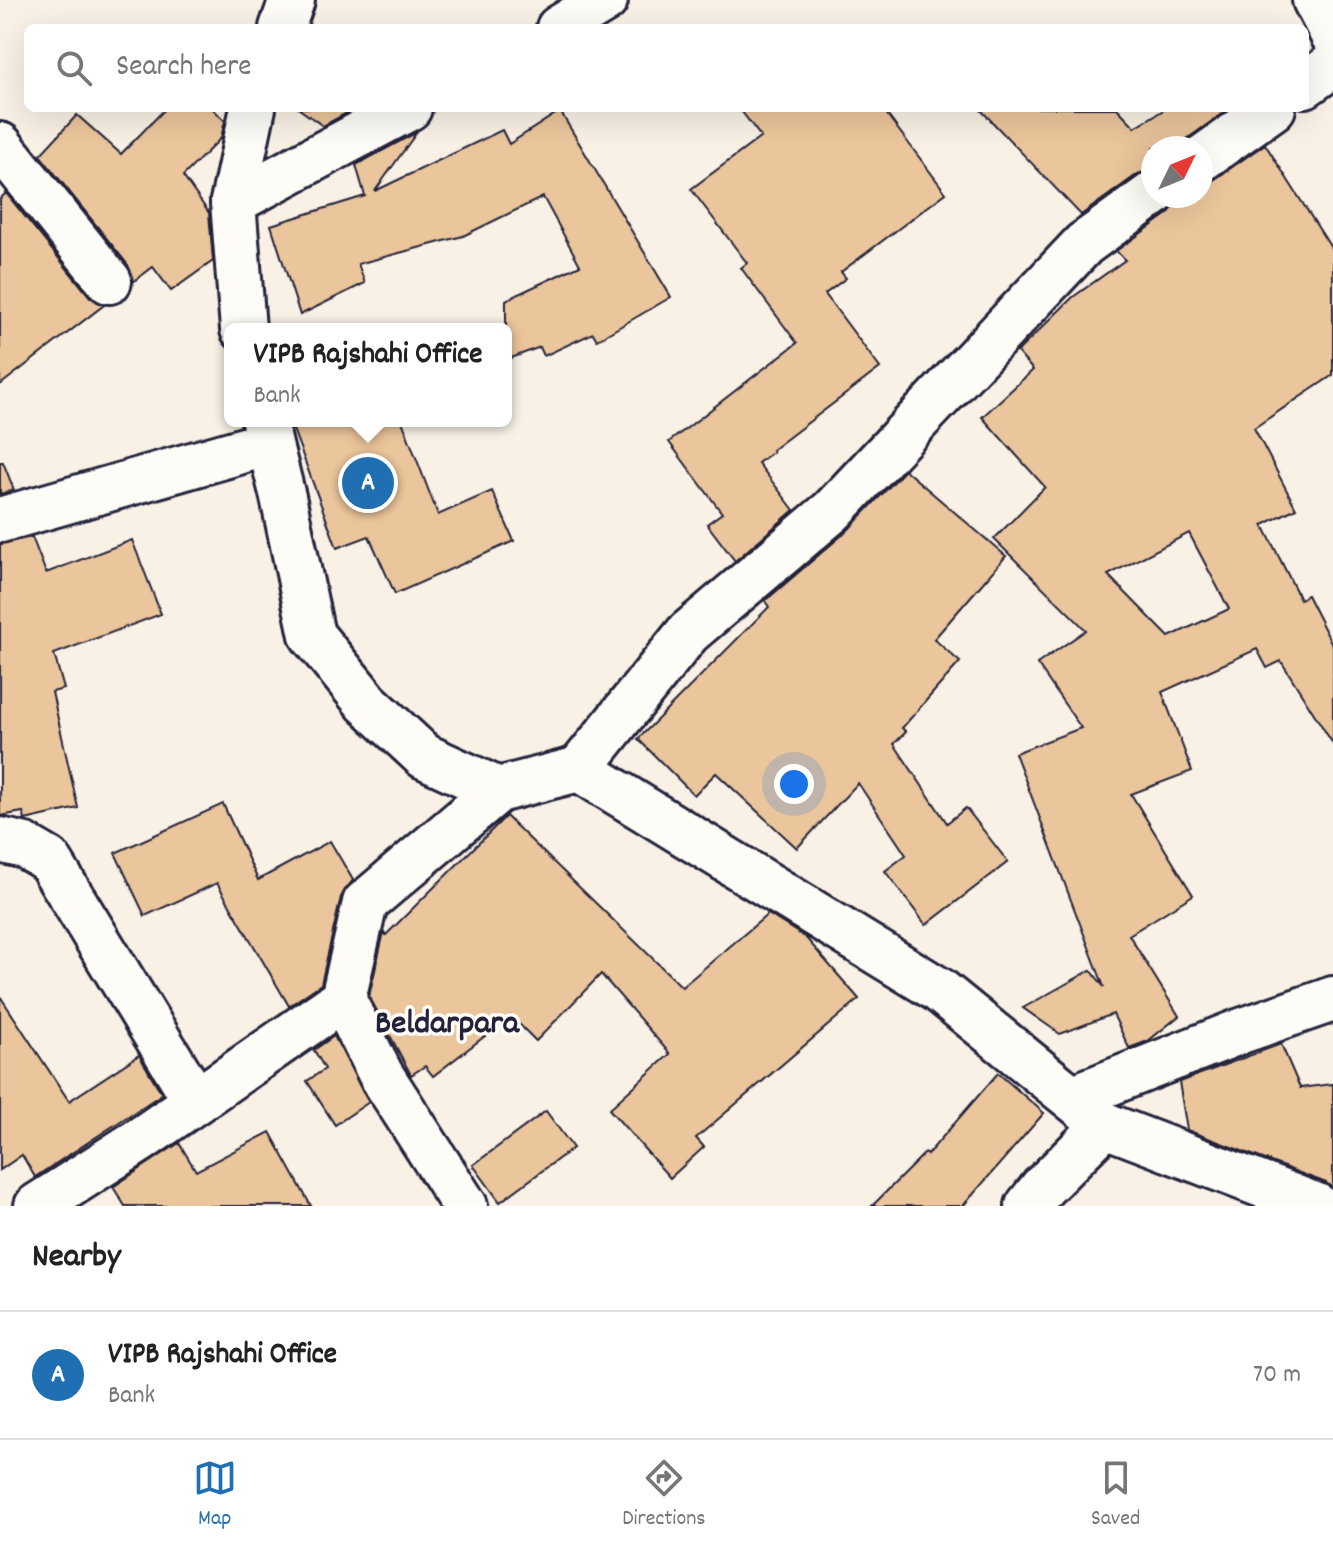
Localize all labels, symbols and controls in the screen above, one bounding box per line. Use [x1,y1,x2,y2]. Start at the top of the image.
search box [24,24,1309,112]
icon: search [52,46,96,90]
text: Search here [116,47,252,90]
north arrow [1141,136,1213,208]
popup [224,323,512,427]
text: VIPB Rajshahi Office [254,335,482,378]
text: Bank [254,378,301,415]
pin: A [342,453,394,513]
your location [774,764,814,804]
district label: Beldarpara [375,1001,520,1050]
text: Nearby [32,1234,121,1283]
text: VIPB Rajshahi Office [108,1335,337,1378]
text: A [51,1357,65,1394]
text: 70 m [1253,1357,1301,1394]
text: Bank [108,1378,155,1415]
tab: Map [193,1456,237,1535]
tab: Directions [622,1456,706,1535]
tab: Saved [1091,1456,1140,1535]

